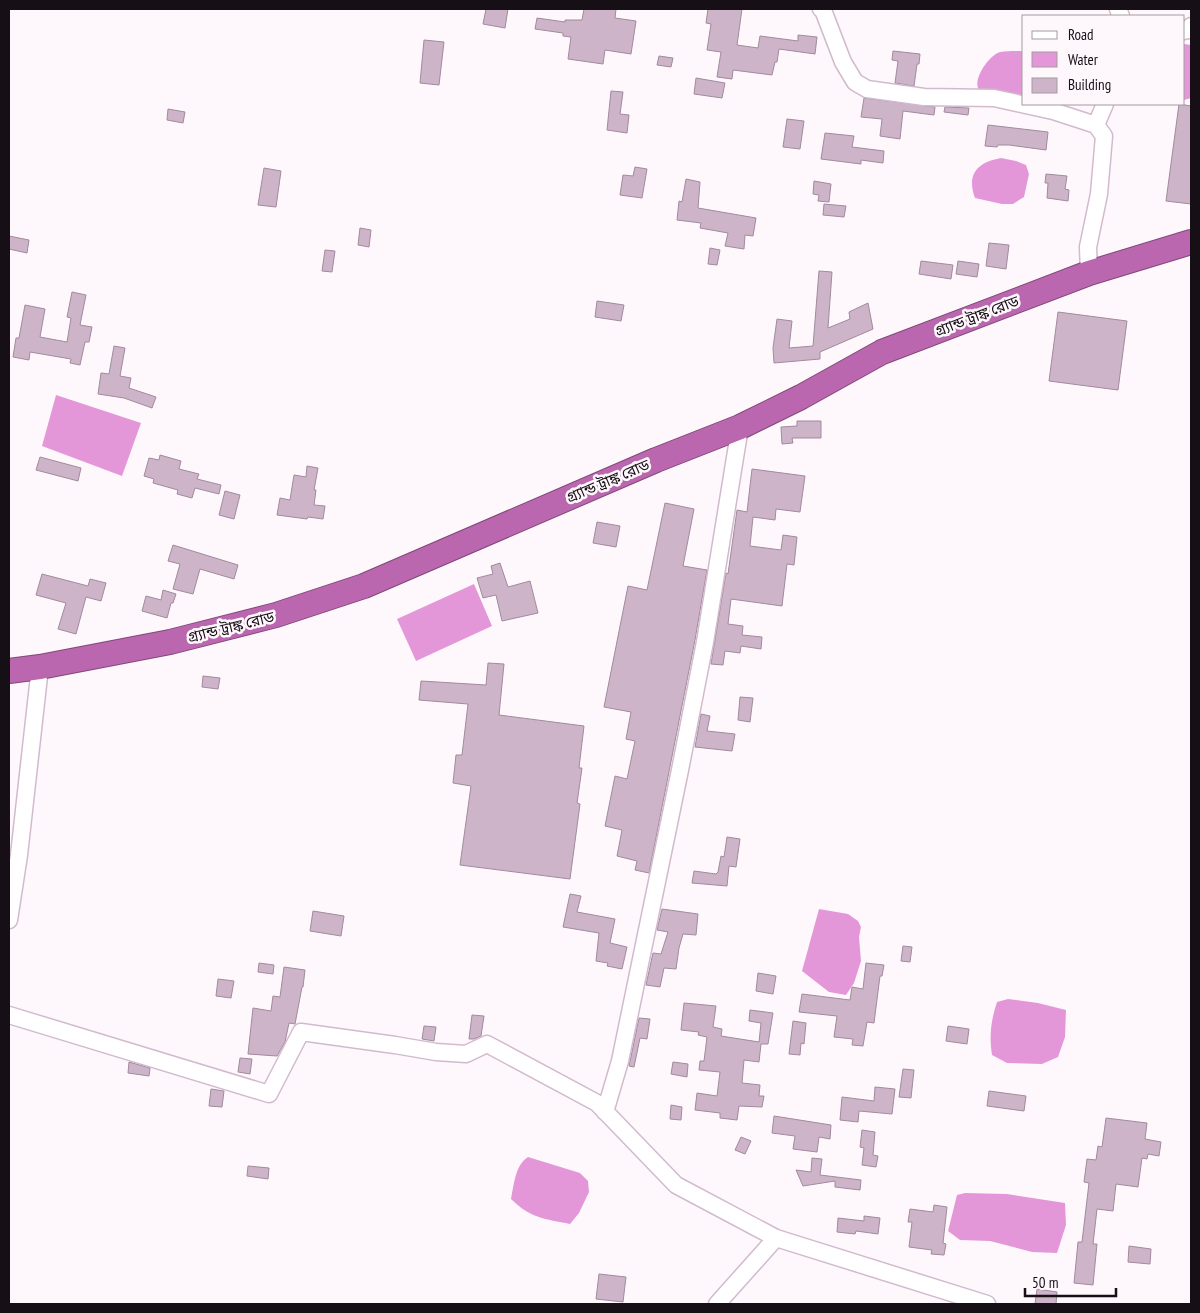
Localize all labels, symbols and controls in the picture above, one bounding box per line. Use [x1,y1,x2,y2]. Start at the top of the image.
legend [1022,15,1185,105]
text: Road [1068,25,1094,44]
text: Water [1068,50,1099,69]
text: Building [1068,75,1111,94]
street label: গ্র্যান্ড ট্রাঙ্ক রোড [932,291,1022,340]
street label: গ্র্যান্ড ট্রাঙ্ক রোড [563,454,653,507]
street label: গ্র্যান্ড ট্রাঙ্ক রোড [186,607,276,646]
scale bar [1025,1266,1116,1298]
text: 50 m [1032,1273,1058,1292]

